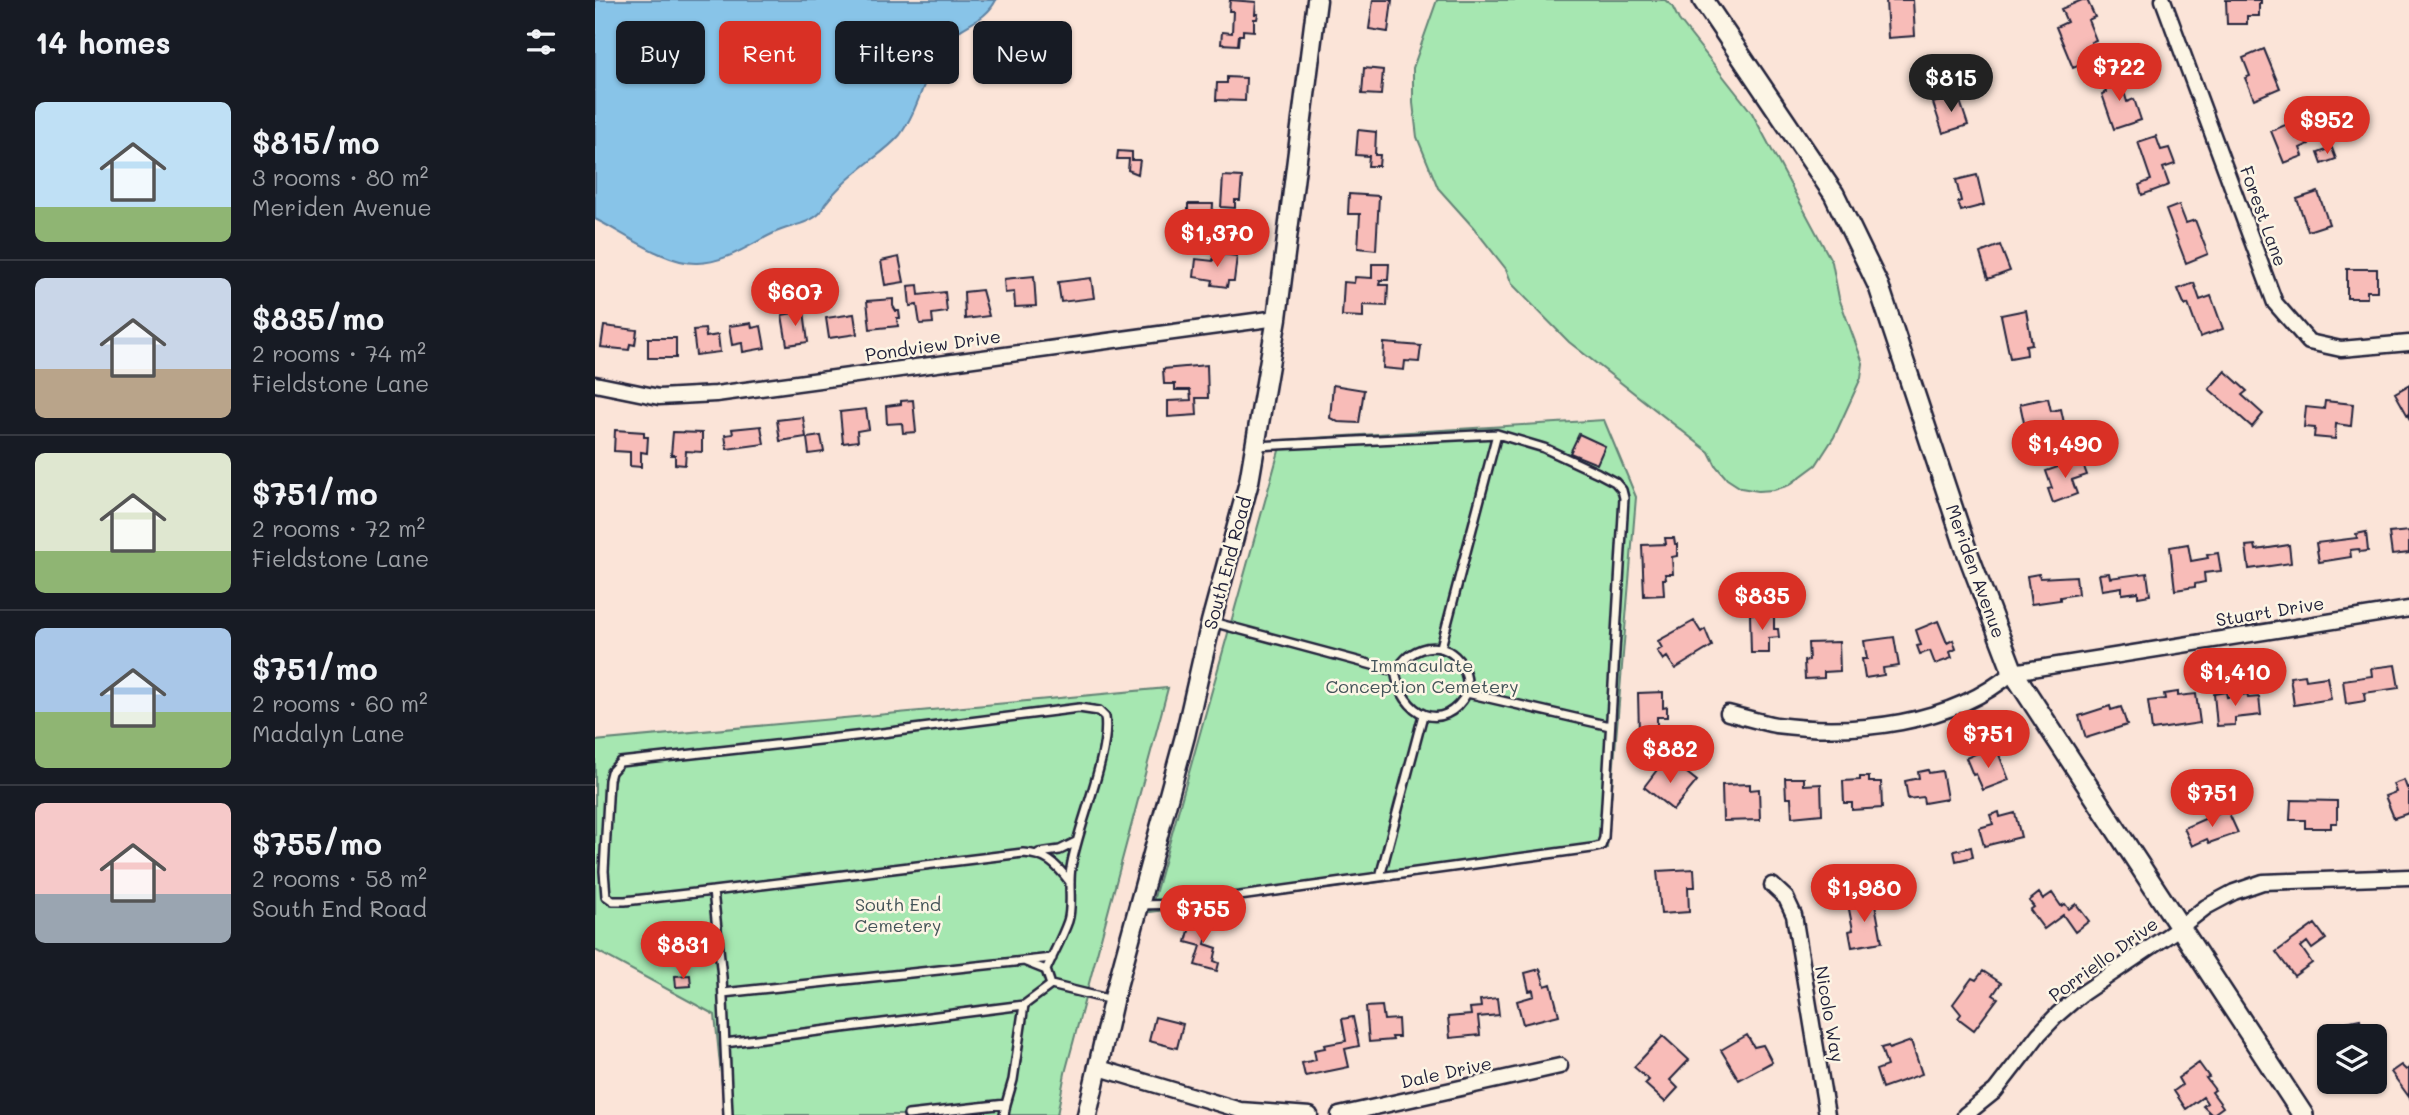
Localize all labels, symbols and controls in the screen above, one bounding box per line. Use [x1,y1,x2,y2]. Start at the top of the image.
chip: Buy [616,21,705,84]
chip: Rent [719,21,821,84]
chip: Filters [835,21,959,84]
chip: New [973,21,1072,84]
text: 14 homes [35,22,171,62]
icon: filters [522,23,560,61]
pin: $722 [2078,43,2160,103]
text: $722 [2093,51,2145,81]
pin: $815 [1910,54,1992,114]
text: $815 [1925,62,1977,92]
pin: $952 [2286,96,2368,156]
text: $952 [2300,104,2354,134]
text: $815/mo [252,122,380,162]
icon: home [91,130,175,214]
text: 3 rooms · 80 m² [252,162,428,192]
street label: Forest Lane [2235,162,2293,270]
text: Meriden Avenue [252,192,432,222]
pin: $1,370 [1160,210,1274,269]
text: $1,370 [1181,217,1253,247]
pin: $607 [754,268,836,328]
text: $607 [767,276,823,306]
text: $835/mo [252,298,384,338]
icon: home [91,306,175,390]
street label: Pondview Drive [864,324,1002,366]
text: 2 rooms · 74 m² [252,338,426,368]
text: Fieldstone Lane [252,368,429,398]
pin: $1,490 [2008,420,2122,480]
text: $1,490 [2028,428,2102,458]
text: $751/mo [252,473,378,513]
icon: home [91,481,175,565]
street label: South End Road [1198,494,1256,632]
street label: Meriden Avenue [1941,501,2011,641]
text: 2 rooms · 72 m² [252,513,425,543]
text: Fieldstone Lane [252,543,429,573]
pin: $835 [1721,572,1803,632]
text: $835 [1734,580,1790,610]
street label: Stuart Drive [2214,591,2326,631]
text: $751/mo [252,648,378,688]
pin: $1,410 [2178,648,2292,708]
park label: Immaculate Conception Cemetery [1325,653,1519,698]
icon: home [91,656,175,740]
text: $1,410 [2199,656,2271,686]
text: 2 rooms · 60 m² [252,688,428,718]
pin: $751 [1947,710,2029,770]
text: Madalyn Lane [252,718,405,748]
text: $751 [1963,718,2013,748]
pin: $882 [1629,726,1711,785]
text: $882 [1642,733,1698,763]
pin: $751 [2171,770,2253,829]
text: $751 [2187,777,2237,807]
text: $755/mo [252,823,382,863]
icon: home [91,831,175,915]
text: 2 rooms · 58 m² [252,863,427,893]
pin: $1,980 [1807,864,1921,924]
text: $1,980 [1827,872,1901,902]
pin: $755 [1162,886,1244,945]
park label: South End Cemetery [855,892,941,937]
text: South End Road [252,893,427,923]
text: $755 [1176,893,1230,923]
street label: Porriello Drive [2044,911,2162,1007]
pin: $831 [642,922,724,981]
text: $831 [657,929,709,959]
street label: Nicolo Way [1810,964,1850,1064]
map controls [2317,1024,2387,1094]
button: layers [2317,1024,2387,1094]
street label: Dale Drive [1398,1051,1494,1093]

